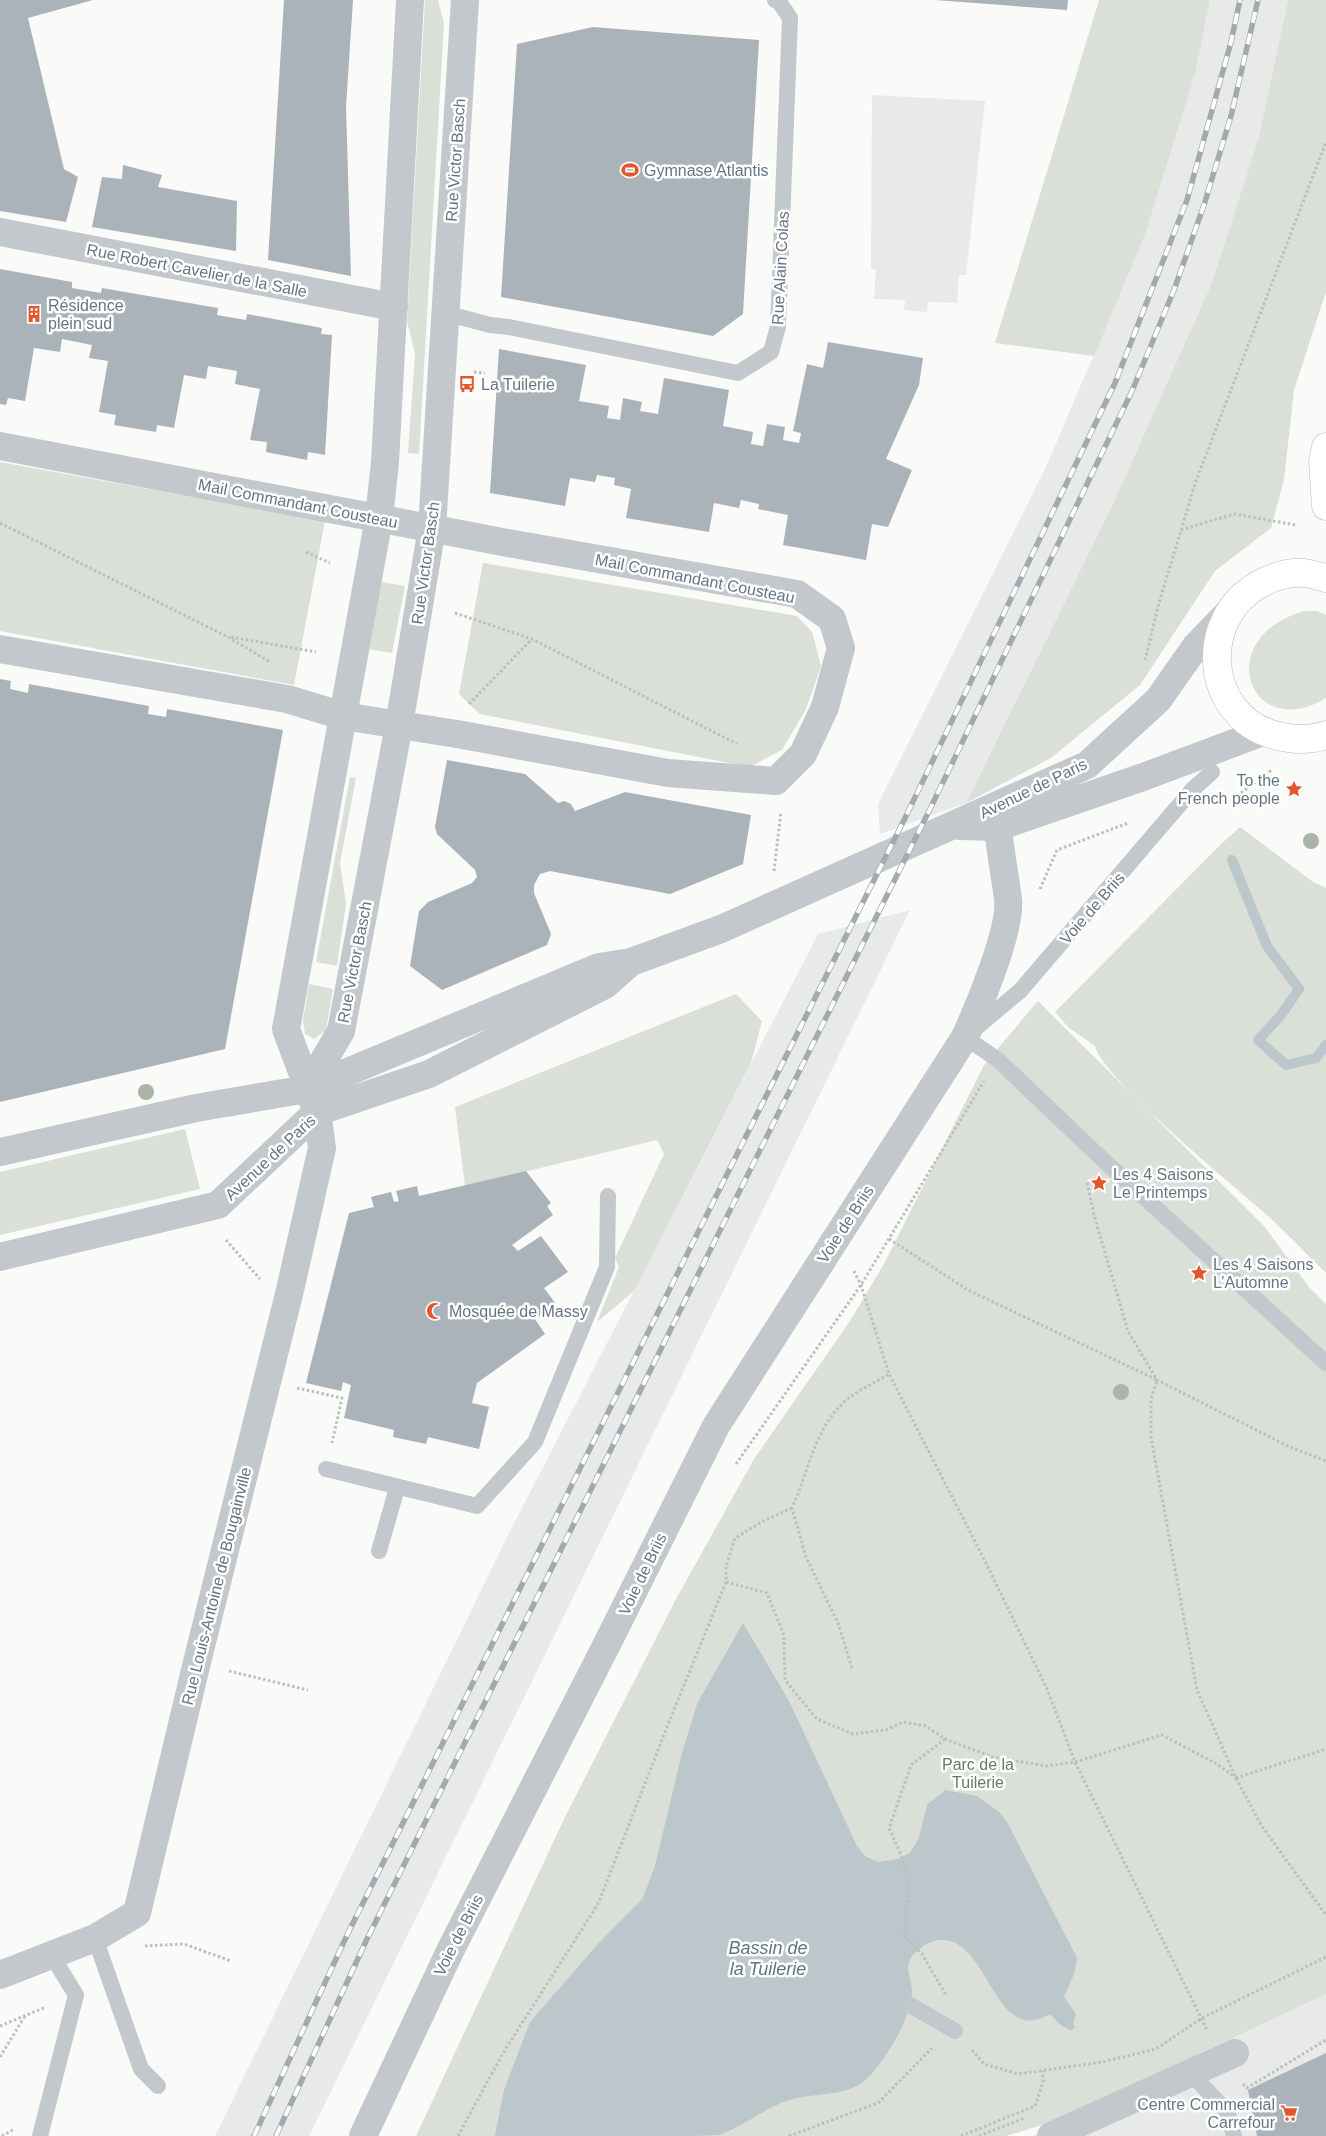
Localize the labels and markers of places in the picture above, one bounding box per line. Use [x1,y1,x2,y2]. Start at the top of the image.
sports icon: Gymnase Atlantis [620,160,640,180]
place label: Gymnase Atlantis [644,162,769,179]
place label: Résidence plein sud [48,297,124,332]
building icon: Résidence plein sud [24,304,44,324]
bus stop icon: La Tuilerie [457,374,477,394]
place label: La Tuilerie [481,376,555,393]
place label: To the French people [1178,772,1280,807]
place icon: To the French people [1284,779,1304,799]
place label: Les 4 Saisons Le Printemps [1113,1166,1214,1201]
place icon: Les 4 Saisons Le Printemps [1089,1173,1109,1193]
place label: Les 4 Saisons L’Automne [1213,1256,1314,1291]
place icon: Les 4 Saisons L’Automne [1189,1263,1209,1283]
mosque icon: Mosquée de Massy [425,1301,445,1321]
place label: Mosquée de Massy [449,1303,588,1320]
place label: Centre Commercial Carrefour [1137,2096,1276,2131]
supermarket icon: Centre Commercial Carrefour [1279,2103,1299,2123]

